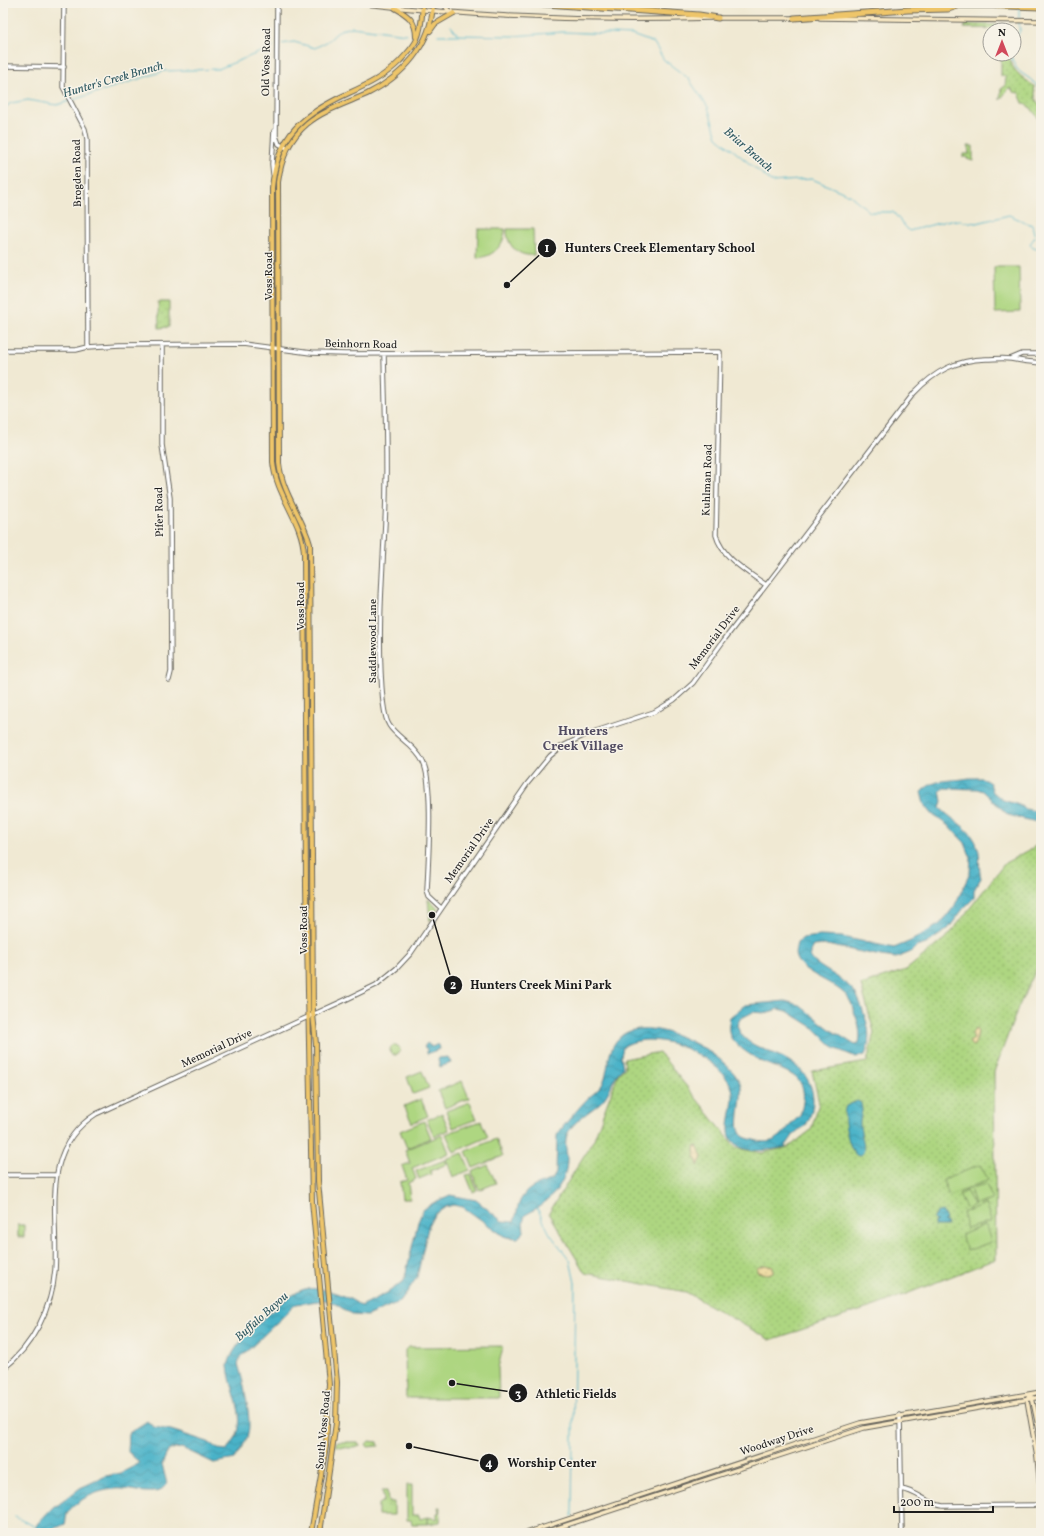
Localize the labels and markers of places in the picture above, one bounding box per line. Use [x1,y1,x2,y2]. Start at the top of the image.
callout: Hunters Creek Elementary School [537,236,763,260]
callout: Hunters Creek Mini Park [443,973,620,997]
callout: Athletic Fields [508,1381,625,1405]
callout: Worship Center [479,1451,604,1475]

